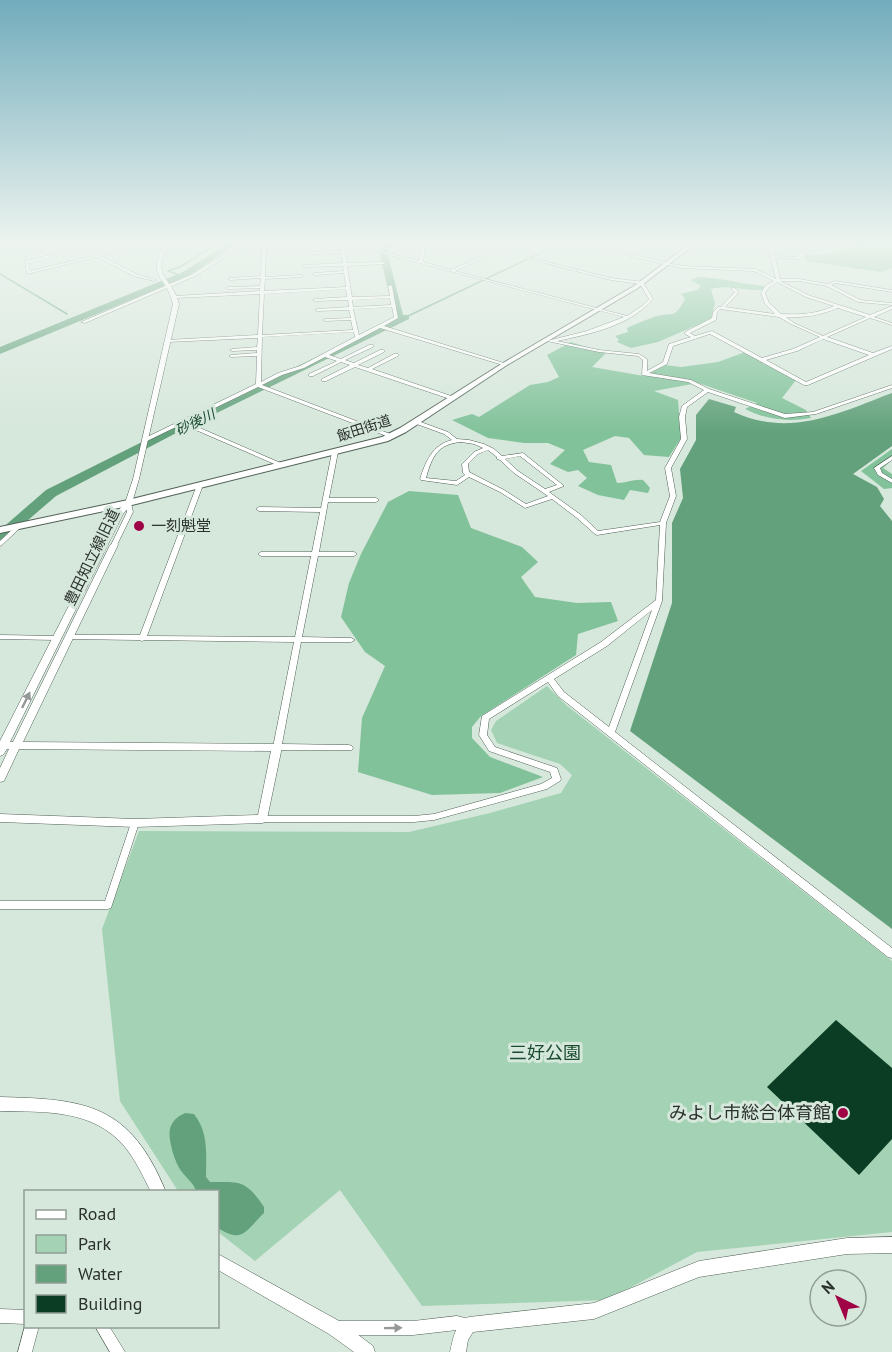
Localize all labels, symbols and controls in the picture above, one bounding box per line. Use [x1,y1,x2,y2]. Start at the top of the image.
water label: 砂後川 [172,404,220,439]
street label: 飯田街道 [335,411,393,445]
street label: 豊田知立線旧道 [60,505,123,608]
place label: 一刻魁堂 [151,516,211,535]
marker: 一刻魁堂 [132,519,146,533]
one-way arrow [21,691,31,708]
park label: 三好公園 [509,1041,581,1064]
place label: みよし市総合体育館 [669,1101,831,1124]
marker: みよし市総合体育館 [836,1106,850,1120]
legend [24,1190,219,1328]
text: Road [78,1202,116,1225]
text: Park [78,1232,111,1255]
text: Water [78,1262,122,1285]
north arrow [808,1268,868,1328]
text: N [817,1276,838,1298]
text: Building [78,1292,142,1315]
one-way arrow [384,1323,403,1333]

